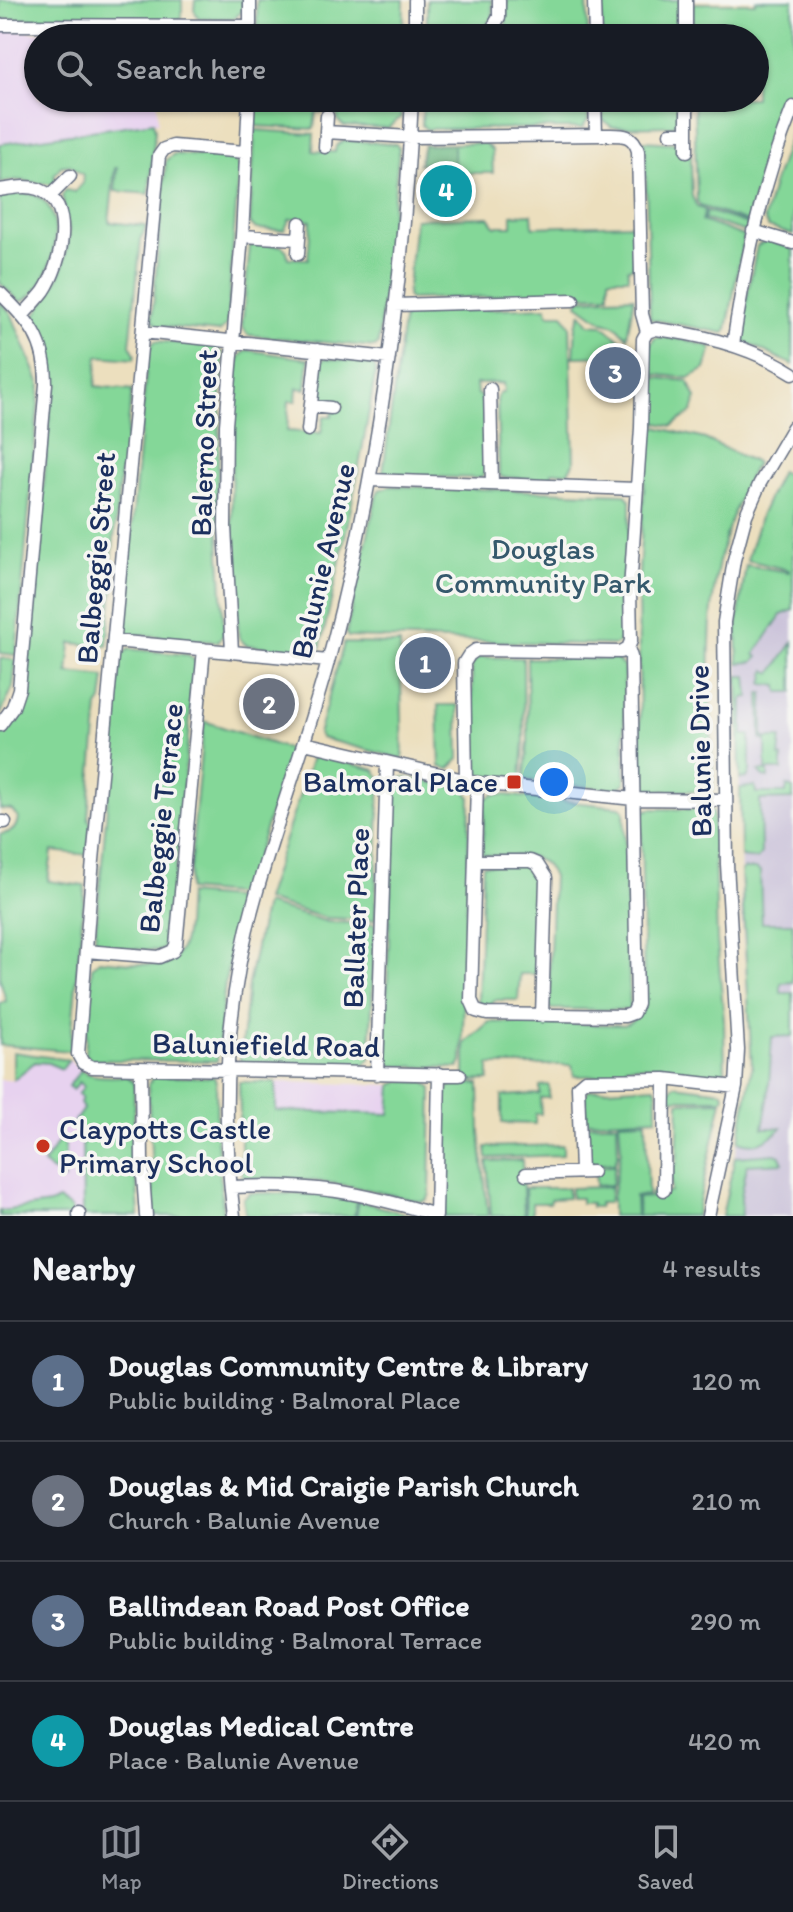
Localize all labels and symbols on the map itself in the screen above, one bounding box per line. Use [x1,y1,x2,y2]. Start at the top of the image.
pin: 4 [420,161,472,221]
pin: 3 [589,343,641,403]
street label: Balerno Street [182,349,225,537]
street label: Balbeggie Street [68,450,123,666]
street label: Balunie Avenue [282,459,363,662]
park label: Douglas Community Park [435,530,652,601]
pin: 1 [399,633,451,693]
street label: Balunie Drive [679,665,720,837]
pin: 2 [243,674,295,734]
street label: Balbeggie Terrace [130,701,191,935]
your location [534,762,574,802]
place label: Balmoral Place [303,763,498,800]
marker: Balmoral Place [505,773,523,791]
street label: Ballater Place [334,827,377,1009]
street label: Baluniefield Road [152,1024,380,1065]
place label: Claypotts Castle Primary School [59,1110,271,1181]
marker: Claypotts Castle Primary School [34,1137,52,1155]

